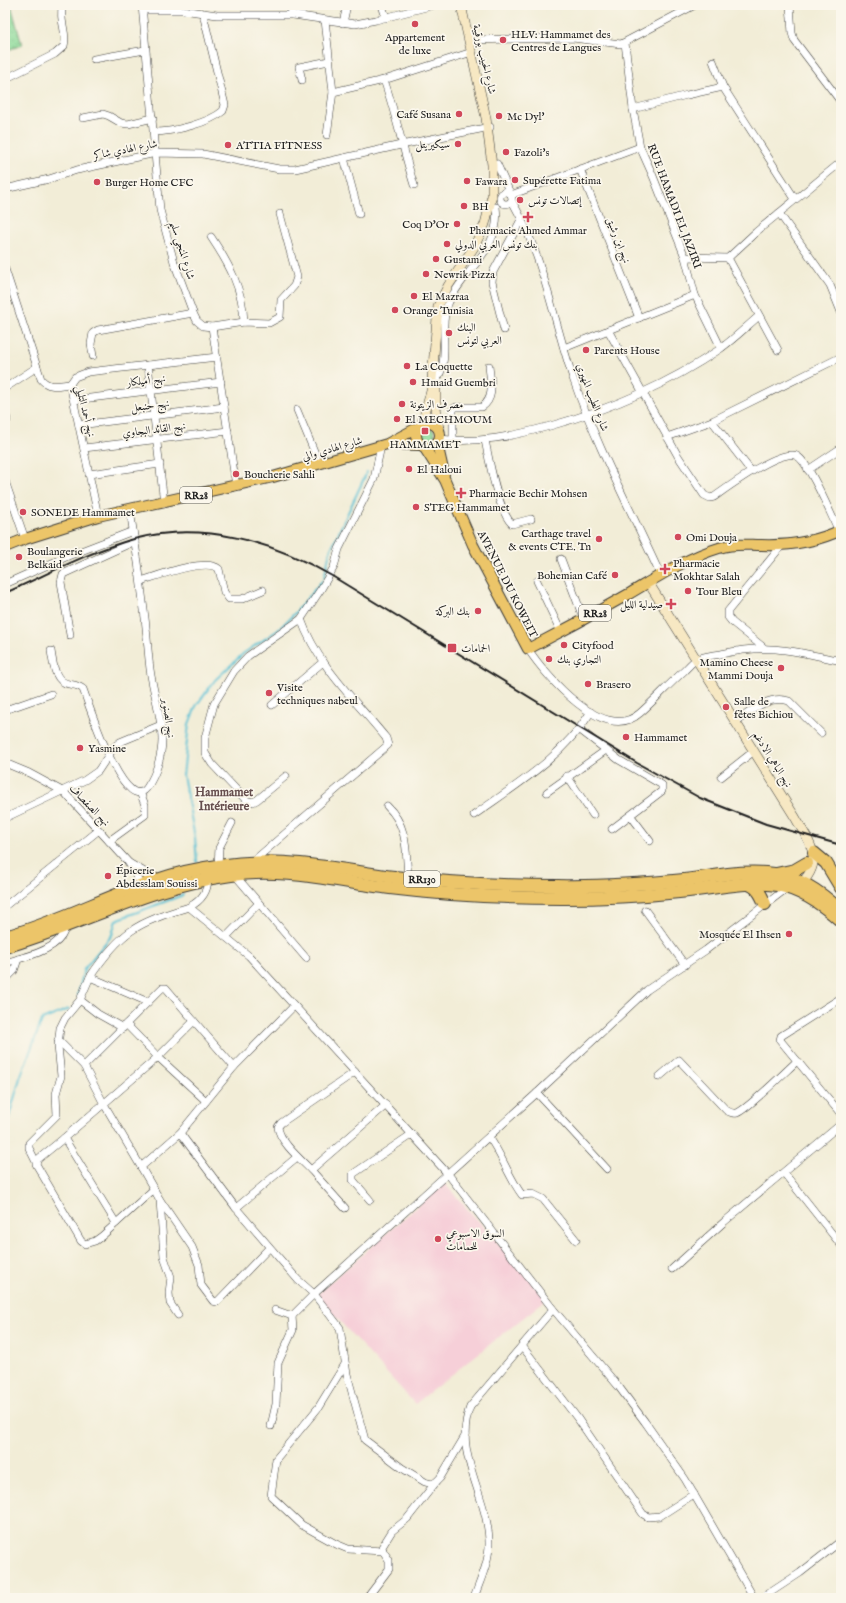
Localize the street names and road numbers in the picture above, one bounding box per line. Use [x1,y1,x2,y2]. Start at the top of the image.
street label: شارع الحبيب بورقيبة [467,23,499,96]
street label: شارع الهادي شاكر [91,137,159,165]
street label: RUE HAMADI EL JAZIRI [644,142,704,271]
street label: نهج ابن رشيق [600,215,633,266]
street label: شارع المنجي سليم [164,219,198,282]
street label: شارع الطيب المهيري [571,361,611,434]
street label: نهج أميلكار [125,370,167,393]
street label: نهج أحمد التليلي [69,384,100,439]
street label: نهج حنبعل [130,397,171,418]
street label: نهج القائد البجاوي [121,419,187,444]
street label: شارع الهادي والي [301,434,365,466]
road number: RR28 [180,487,212,503]
street label: AVENUE DU KOWEIT [473,528,540,640]
road number: RR28 [579,605,611,621]
street label: نهج الصنوبر [155,696,178,739]
street label: نهج الباهي الادغم [747,729,795,792]
street label: نهج الصفصاف [64,782,113,832]
road number: RR130 [404,871,440,887]

